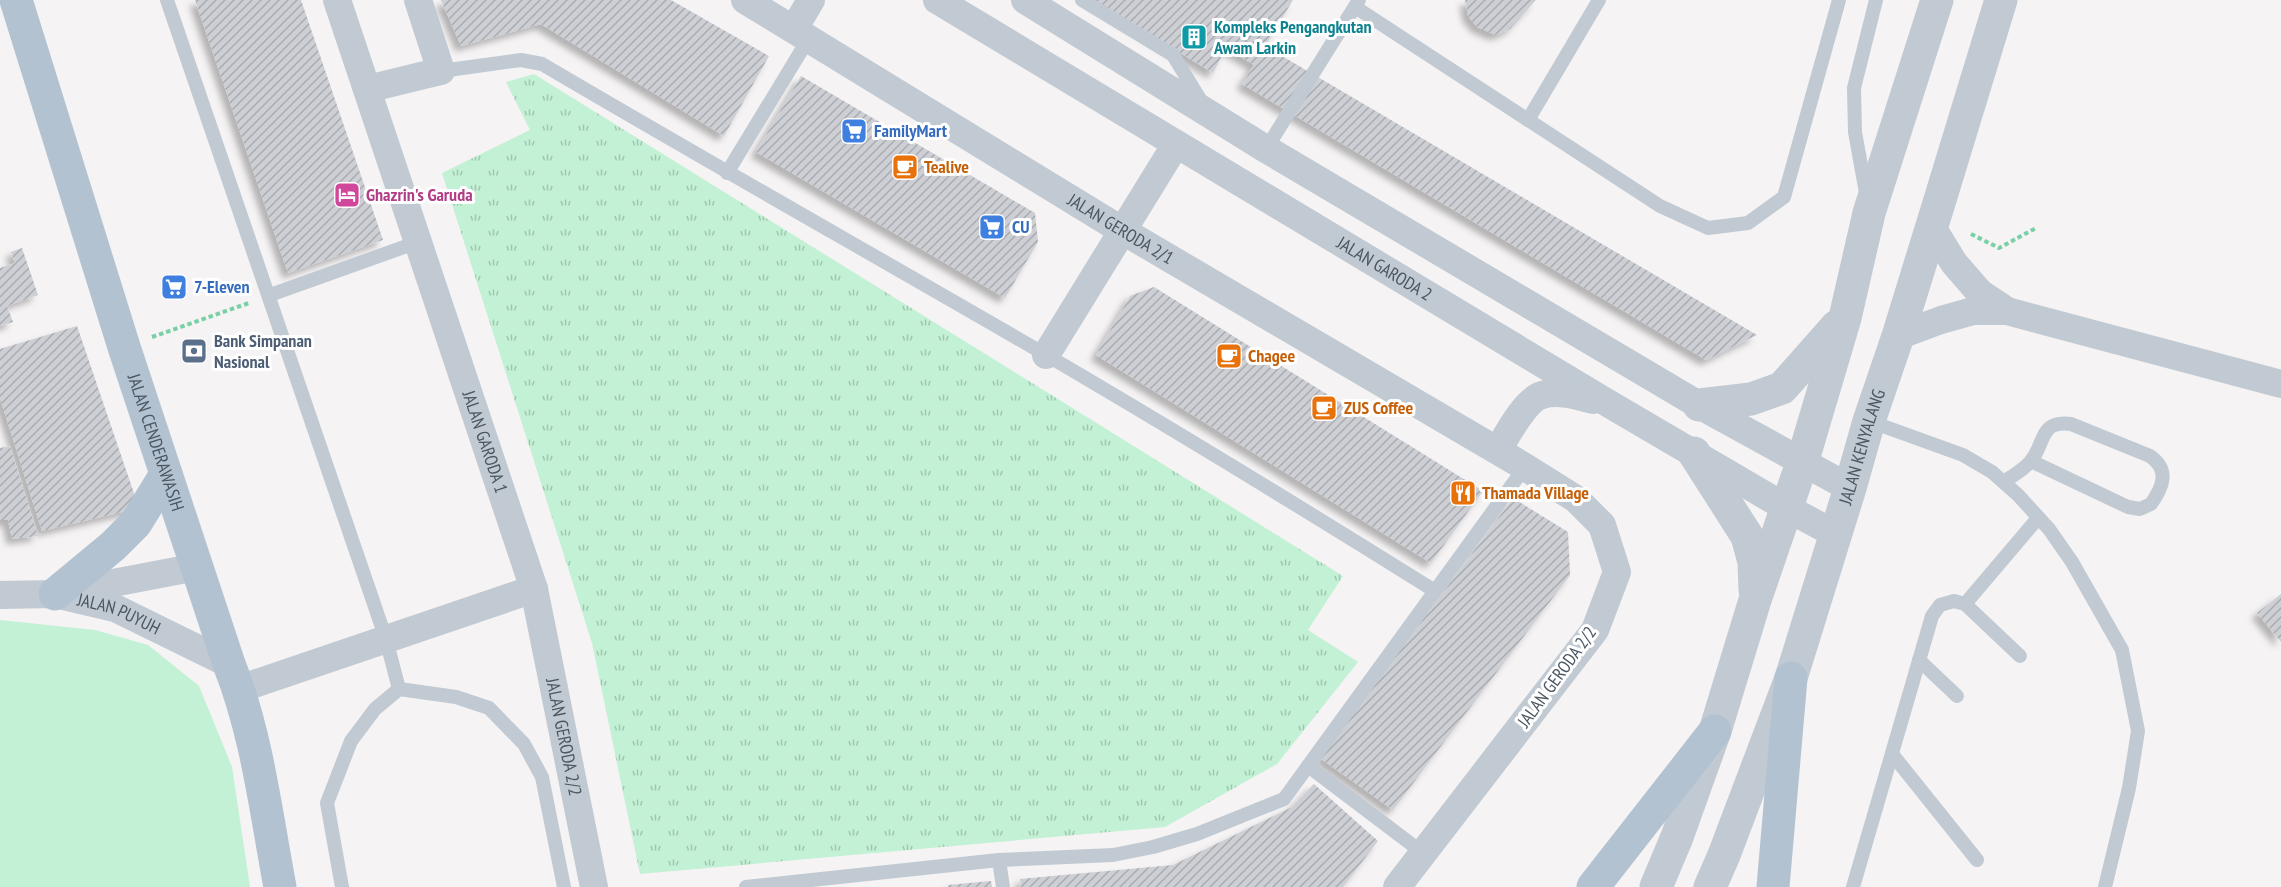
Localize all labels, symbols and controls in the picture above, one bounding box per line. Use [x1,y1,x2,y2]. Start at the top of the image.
place label: Kompleks Pengangkutan Awam Larkin [1213,15,1372,59]
building icon: Kompleks Pengangkutan Awam Larkin [1179,22,1209,52]
supermarket icon: FamilyMart [839,116,869,146]
place label: FamilyMart [874,119,948,142]
cafe icon: Tealive [890,152,920,182]
place label: Tealive [924,155,969,178]
hotel icon: Ghazrin's Garuda [332,180,362,210]
place label: Ghazrin's Garuda [366,183,473,206]
street label: JALAN GERODA 2/1 [1063,188,1178,269]
supermarket icon: CU [977,212,1007,242]
place label: CU [1012,215,1030,238]
street label: JALAN GARODA 2 [1332,231,1436,306]
supermarket icon: 7-Eleven [159,272,189,302]
place label: 7-Eleven [194,275,250,298]
place label: Bank Simpanan Nasional [214,329,312,373]
bank icon: Bank Simpanan Nasional [179,336,209,366]
cafe icon: Chagee [1214,341,1244,371]
place label: Chagee [1248,344,1295,367]
street label: JALAN CENDERAWASIH [122,370,190,514]
street label: JALAN KENYALANG [1833,386,1890,508]
street label: JALAN GARODA 1 [457,387,513,496]
cafe icon: ZUS Coffee [1309,393,1339,423]
place label: ZUS Coffee [1344,396,1414,419]
restaurant icon: Thamada Village [1448,478,1478,508]
place label: Thamada Village [1482,481,1589,504]
street label: JALAN PUYUH [74,587,164,639]
street label: JALAN GERODA 2/2 [1512,622,1601,733]
street label: JALAN GERODA 2/2 [541,675,587,798]

